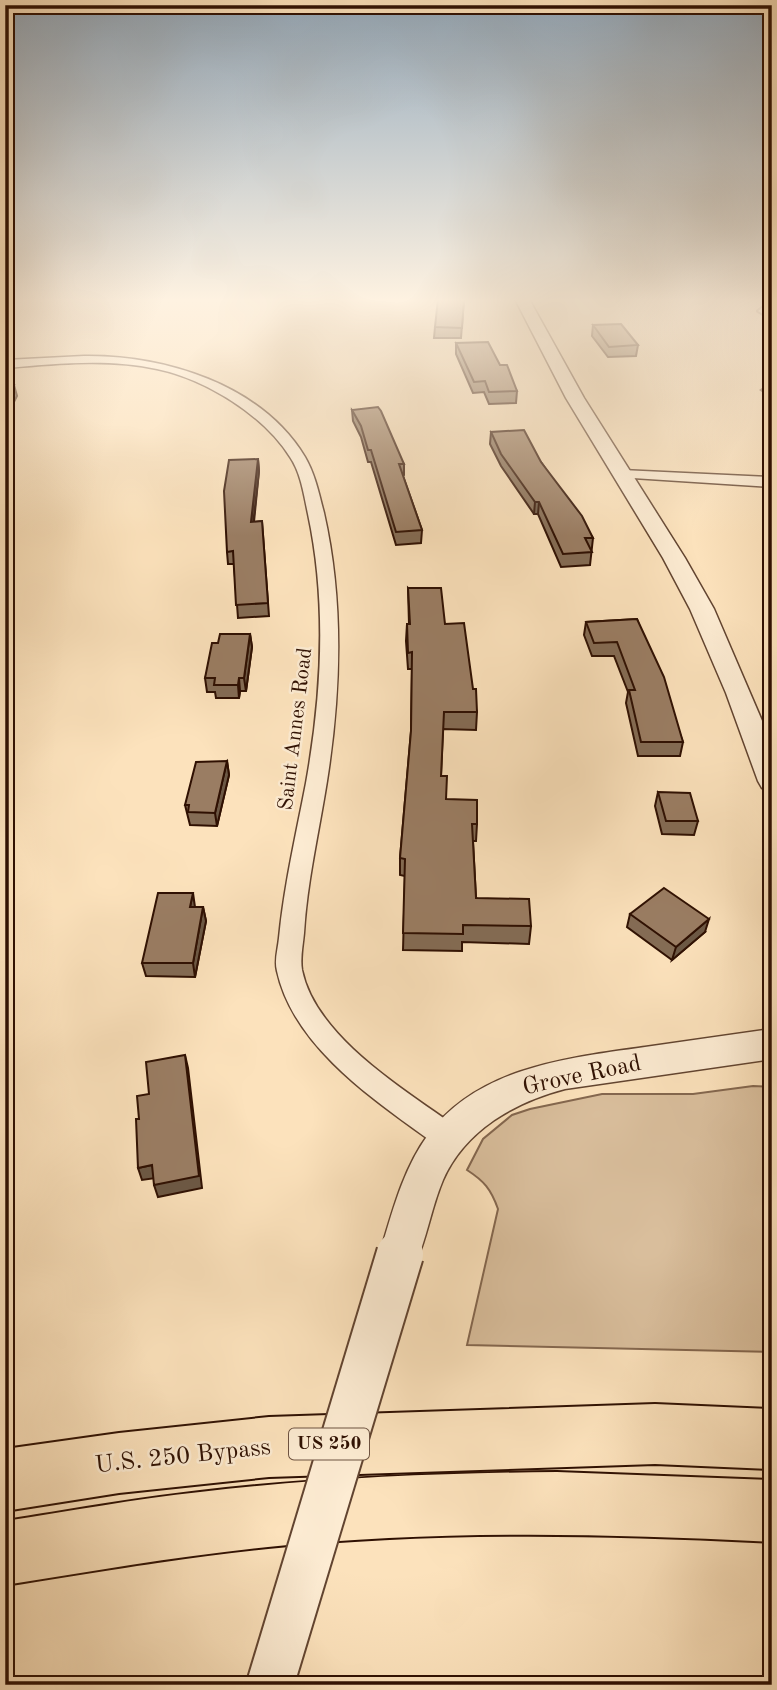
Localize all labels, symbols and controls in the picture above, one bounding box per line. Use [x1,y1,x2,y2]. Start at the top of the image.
street label: Saint Annes Road [276,646,316,812]
street label: Grove Road [520,1052,644,1100]
road number: US 250 [289,1428,369,1460]
street label: U.S. 250 Bypass [94,1436,272,1478]

